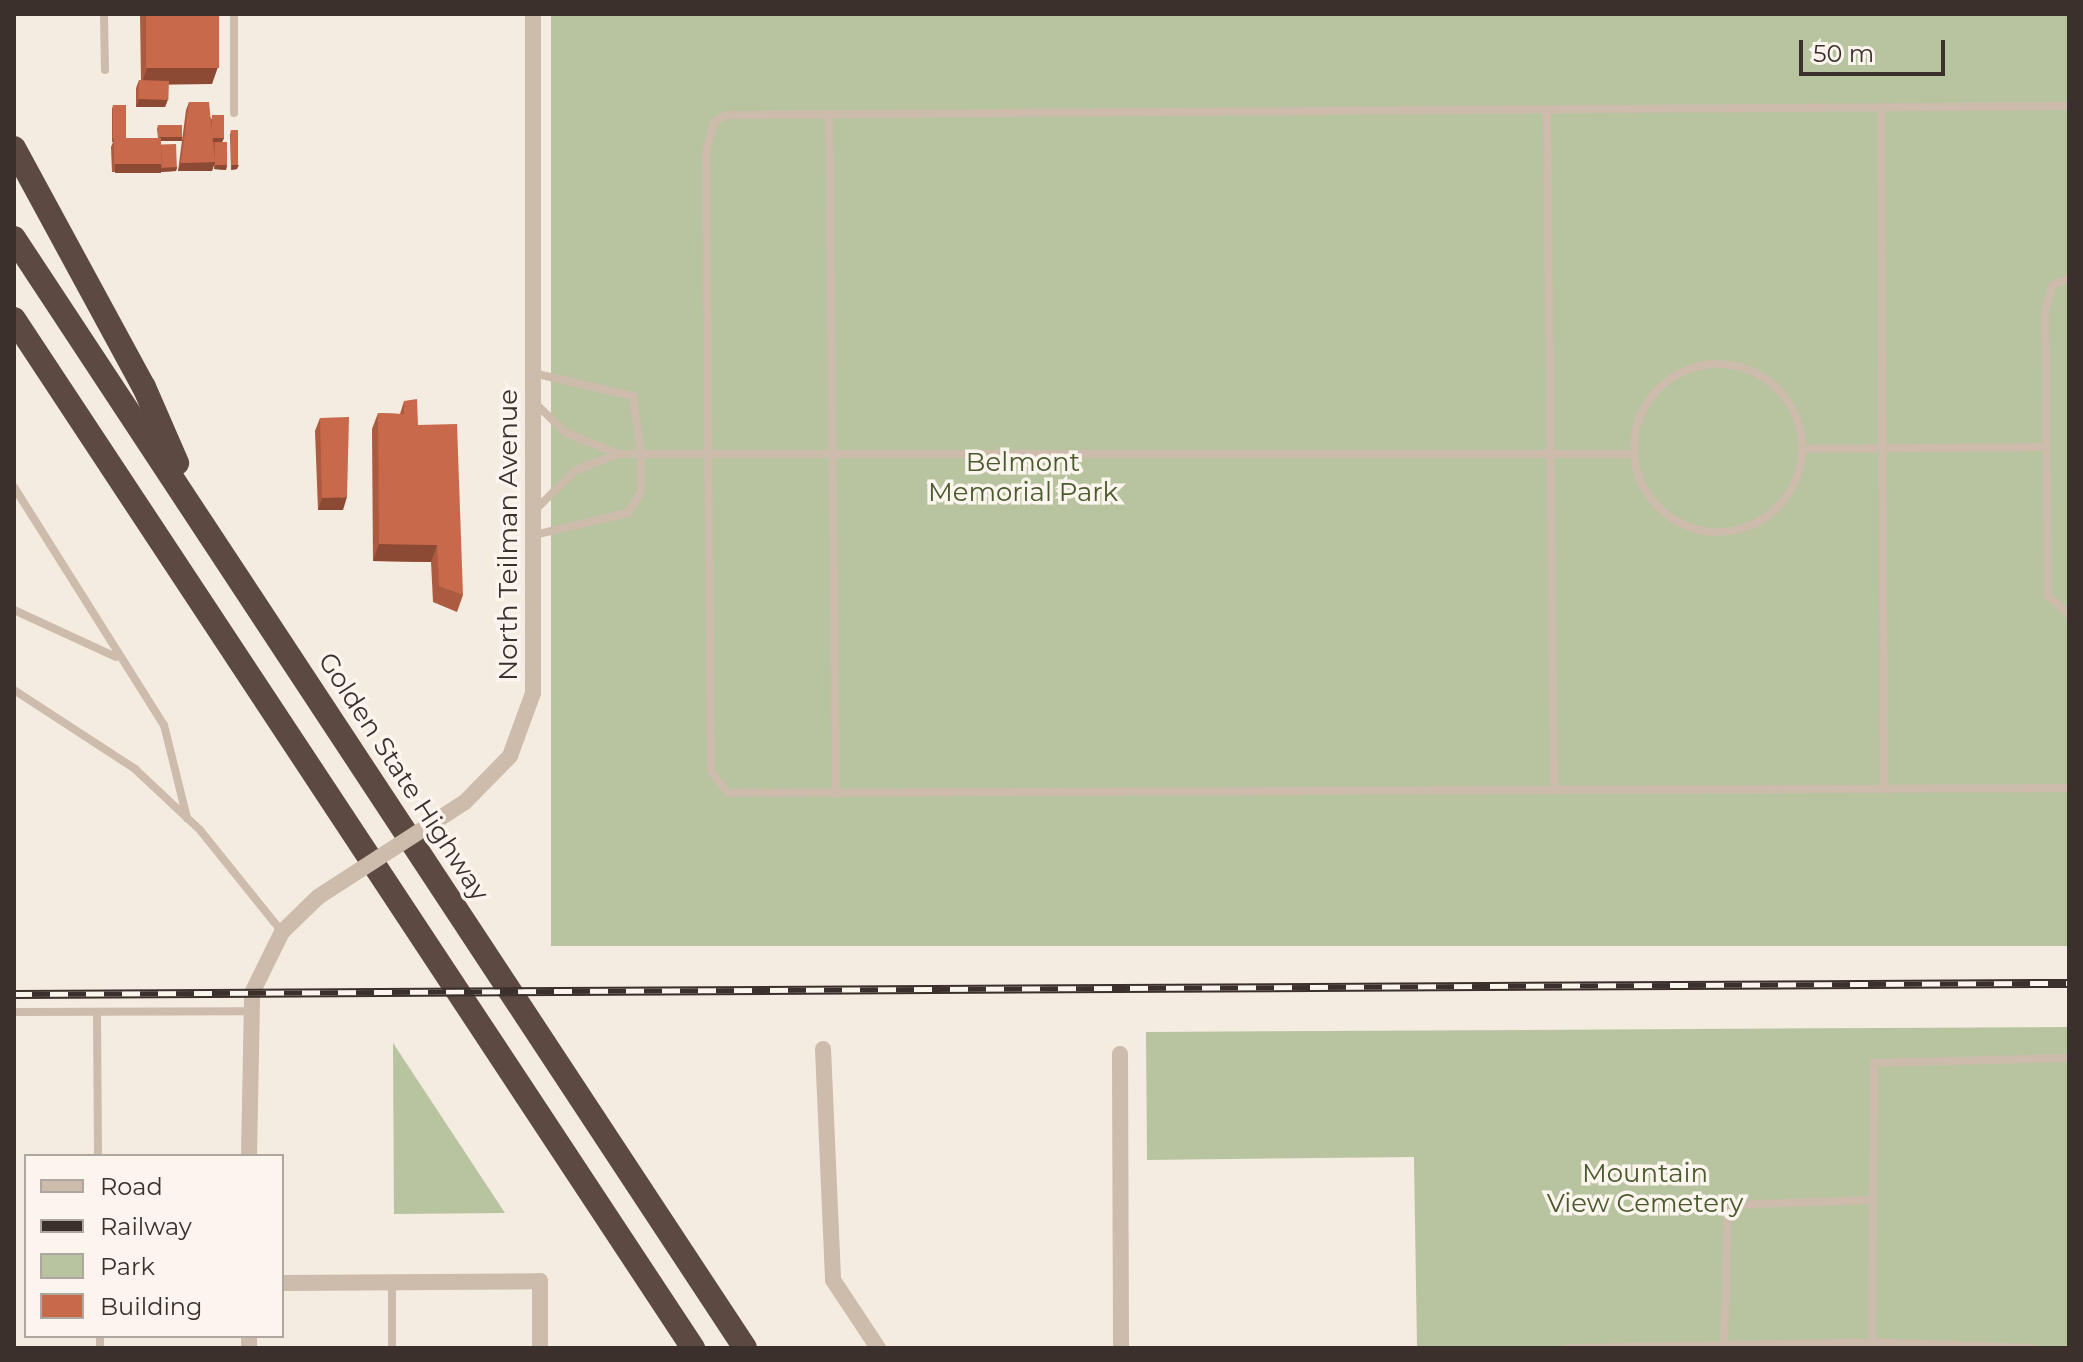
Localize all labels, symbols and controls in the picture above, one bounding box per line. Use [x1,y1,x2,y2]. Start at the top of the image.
scale bar [1803,24,1949,74]
text: 50 m [1813,39,1874,68]
street label: North Teilman Avenue [493,389,525,681]
park label: Belmont Memorial Park [928,447,1118,508]
street label: Golden State Highway [311,647,495,907]
legend [24,1154,284,1338]
park label: Mountain View Cemetery [1547,1158,1743,1220]
text: Road [100,1172,163,1201]
text: Railway [100,1212,192,1241]
text: Park [100,1252,155,1281]
text: Building [100,1292,203,1321]

